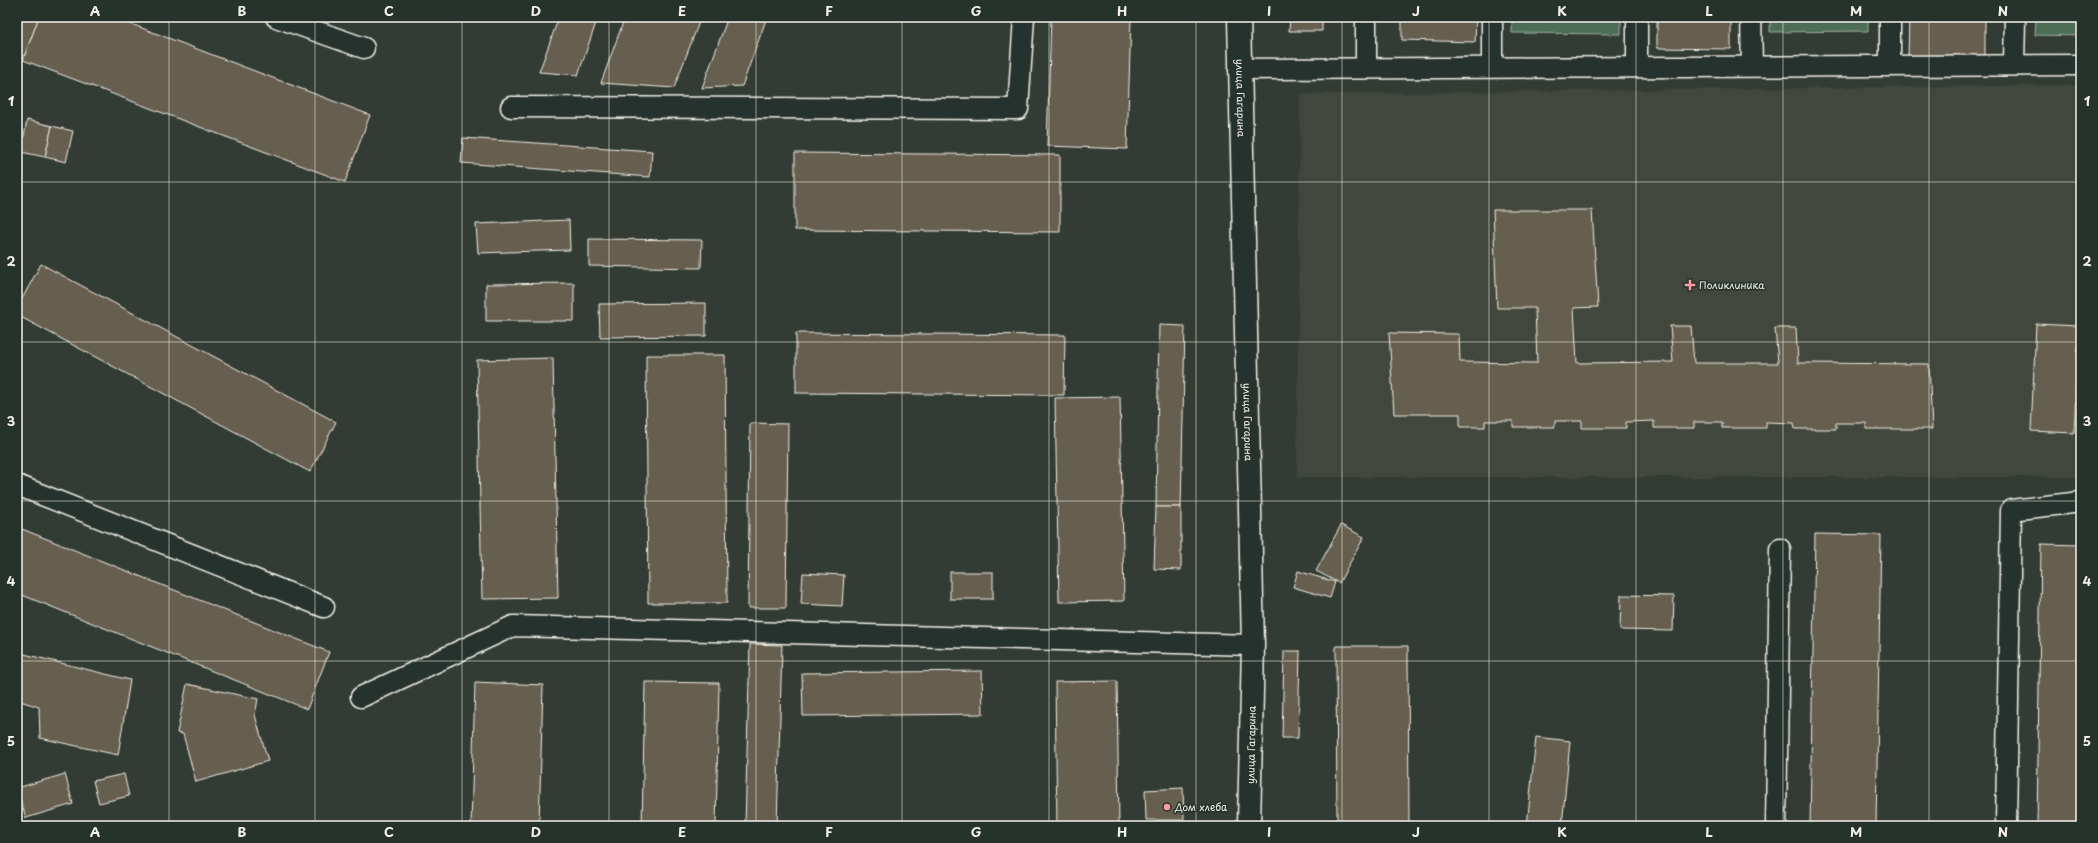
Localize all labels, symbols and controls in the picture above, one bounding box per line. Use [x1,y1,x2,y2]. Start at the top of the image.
text: A [90,1,100,20]
text: B [238,1,247,20]
text: C [384,1,394,20]
text: D [531,1,541,20]
text: E [678,1,686,20]
text: F [825,1,833,20]
text: G [971,1,981,20]
text: H [1117,1,1127,20]
text: I [1267,1,1271,20]
text: J [1412,1,1420,20]
text: K [1557,1,1567,20]
text: L [1705,1,1713,20]
text: M [1850,1,1862,20]
text: N [1998,1,2008,20]
street label: улица Гагарина [1233,59,1250,138]
text: 1 [8,91,14,110]
text: 1 [2084,91,2090,110]
text: 2 [6,251,16,270]
text: 2 [2082,251,2092,270]
place label: Поликлиника [1699,277,1765,292]
marker: Поликлиника [1684,279,1696,291]
street label: улица Гагарина [1240,383,1257,462]
text: 3 [7,411,16,430]
text: 3 [2083,411,2092,430]
text: 4 [7,571,16,590]
text: 4 [2083,571,2092,590]
street label: улица Гагарина [1242,705,1259,784]
text: 5 [7,731,15,750]
text: 5 [2083,731,2091,750]
place label: Дом хлеба [1174,799,1228,814]
marker: Дом хлеба [1162,802,1172,812]
text: A [90,822,100,841]
text: B [238,822,247,841]
text: C [384,822,394,841]
text: D [531,822,541,841]
text: E [678,822,686,841]
text: F [825,822,833,841]
text: G [971,822,981,841]
text: H [1117,822,1127,841]
text: I [1267,822,1271,841]
text: J [1412,822,1420,841]
text: K [1557,822,1567,841]
text: L [1705,822,1713,841]
text: M [1850,822,1862,841]
text: N [1998,822,2008,841]

